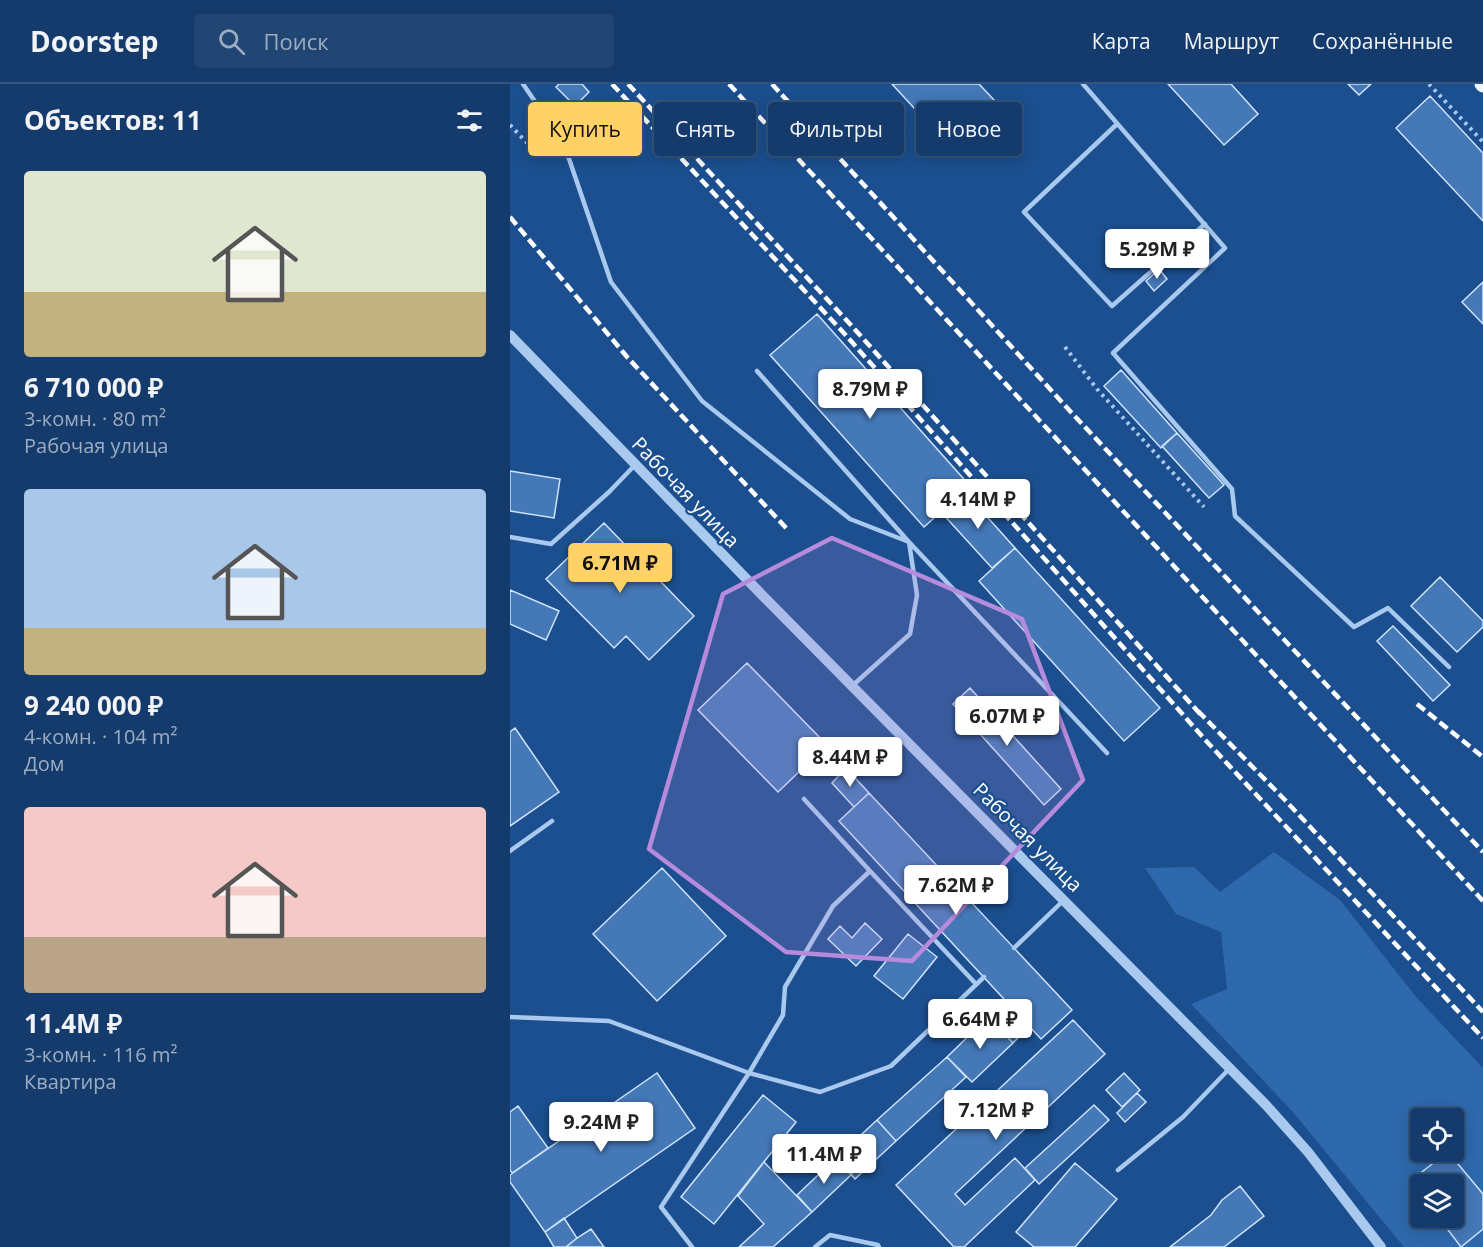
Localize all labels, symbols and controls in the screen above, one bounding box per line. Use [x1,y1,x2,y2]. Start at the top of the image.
search box [194,14,614,68]
text: Doorstep [30,22,158,60]
icon: search [215,25,248,58]
text: Поиск [263,26,329,56]
text: Карта [1092,27,1151,55]
text: Маршрут [1184,27,1279,55]
text: Сохранённые [1312,27,1453,55]
text: Объектов: 11 [24,102,202,138]
chip: Купить [528,102,642,156]
chip: Снять [654,102,756,156]
chip: Фильтры [768,102,904,156]
chip: Новое [916,102,1022,156]
icon: filters [453,104,486,137]
icon: home [201,210,309,318]
pin: 5.29M ₽ [1102,229,1212,280]
text: 5.29M ₽ [1119,235,1195,262]
text: 6 710 000 ₽ [24,369,163,405]
pin: 8.79M ₽ [815,369,925,420]
text: 8.79M ₽ [832,375,908,402]
text: 3-комн. · 80 m² [24,405,166,432]
street label: Рабочая улица [626,431,746,553]
text: Рабочая улица [24,432,168,459]
pin: 4.14M ₽ [923,479,1033,530]
text: 4.14M ₽ [940,485,1016,512]
icon: home [201,528,309,636]
pin: 6.71M ₽ [565,543,675,594]
text: 6.71M ₽ [582,549,658,576]
text: 9 240 000 ₽ [24,687,163,723]
pin: 6.07M ₽ [952,696,1062,747]
text: 6.07M ₽ [969,702,1045,729]
text: 4-комн. · 104 m² [24,723,177,750]
pin: 8.44M ₽ [795,737,905,788]
text: 8.44M ₽ [812,743,888,770]
text: Дом [24,750,64,777]
street label: Рабочая улица [967,776,1089,898]
icon: home [201,846,309,954]
pin: 7.62M ₽ [901,865,1011,916]
text: 7.62M ₽ [918,871,994,898]
pin: 6.64M ₽ [925,999,1035,1050]
text: 11.4M ₽ [24,1005,122,1041]
text: 6.64M ₽ [942,1005,1018,1032]
text: 3-комн. · 116 m² [24,1041,177,1068]
text: Квартира [24,1068,117,1095]
pin: 7.12M ₽ [941,1090,1051,1141]
text: 7.12M ₽ [958,1096,1034,1123]
pin: 9.24M ₽ [546,1102,656,1153]
text: 9.24M ₽ [563,1108,639,1135]
map controls [1410,1108,1464,1228]
button: locate [1410,1108,1464,1162]
pin: 11.4M ₽ [769,1134,879,1185]
text: 11.4M ₽ [786,1140,862,1167]
button: layers [1410,1174,1464,1228]

